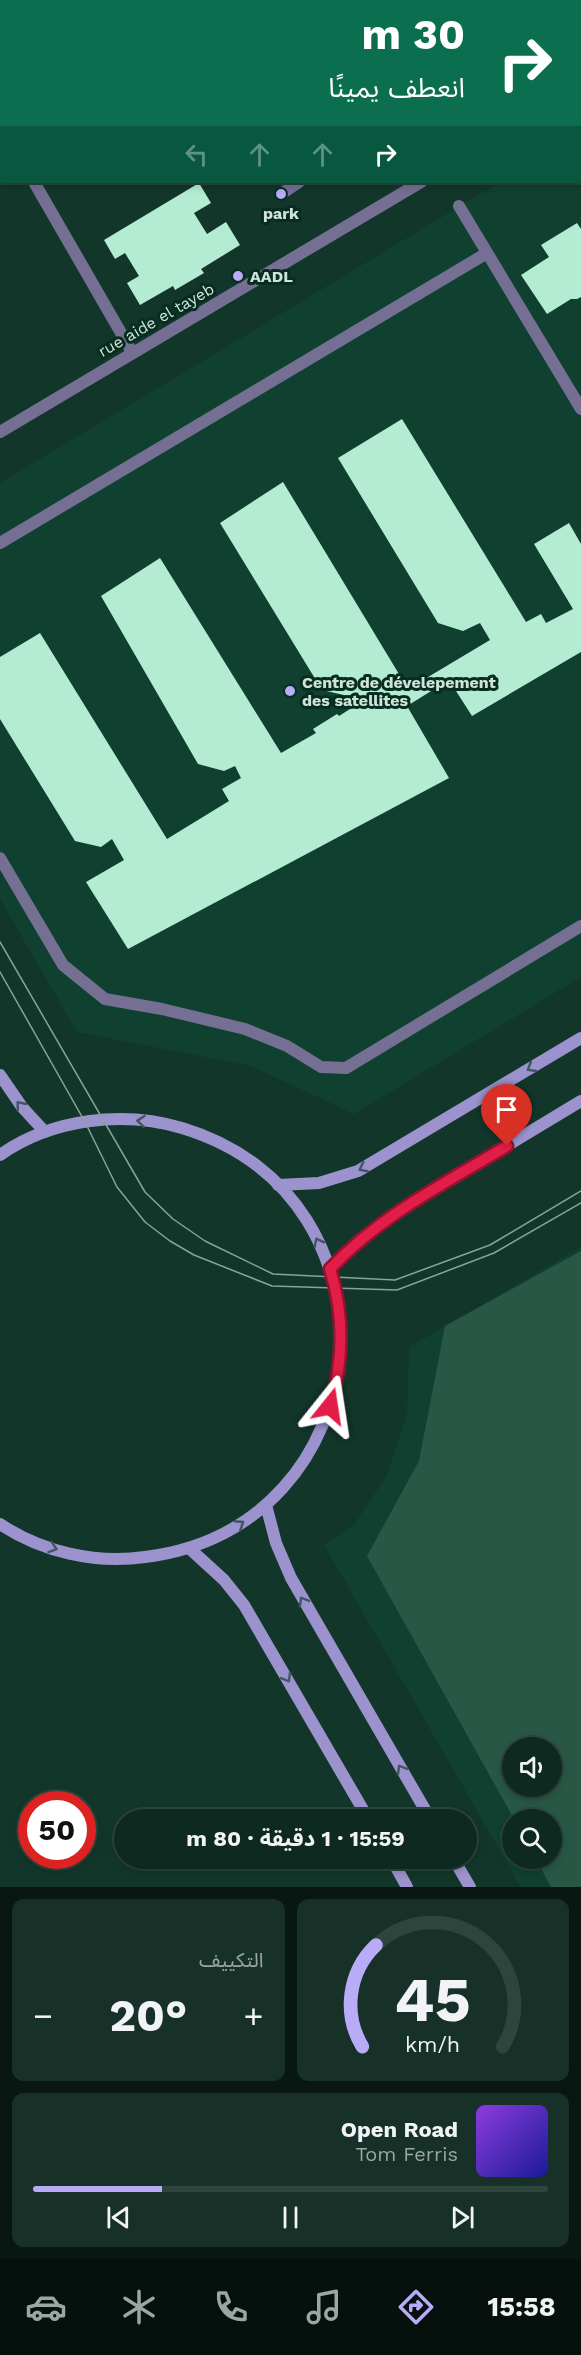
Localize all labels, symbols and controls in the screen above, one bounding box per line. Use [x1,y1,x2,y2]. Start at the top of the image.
text: 30 m [361,10,465,59]
icon: right [486,24,564,102]
text: انعطف يمينًا [328,72,465,104]
icon: left [180,138,213,171]
icon: ahead [243,138,276,171]
icon: ahead [306,138,339,171]
icon: right [369,138,402,171]
marker: park [274,187,288,201]
place label: park [263,204,299,223]
place label: AADL [250,267,293,286]
marker: AADL [231,269,245,283]
street label: rue aide el tayeb [95,279,217,361]
place label: Centre de dévelepement des satellites [302,673,496,710]
marker: Centre de dévelepement des satellites [283,684,297,698]
one-way arrow [527,1061,537,1073]
pin [481,1084,532,1146]
icon: arrive [490,1093,523,1126]
one-way arrow [17,1101,28,1112]
one-way arrow [136,1115,145,1128]
one-way arrow [359,1160,370,1172]
one-way arrow [314,1237,326,1248]
position arrow [298,1374,362,1438]
one-way arrow [233,1520,244,1531]
one-way arrow [47,1541,58,1554]
one-way arrow [298,1597,310,1607]
one-way arrow [280,1671,291,1682]
map controls [502,1737,562,1869]
button: sound [502,1737,562,1797]
one-way arrow [397,1765,408,1775]
speed limit sign: 50 [18,1791,96,1869]
button: search [502,1809,562,1869]
text: 15:59 · 1 دقيقة · 80 m [186,1826,405,1851]
text: التكييف [199,1948,264,1972]
text: 45 [394,1963,471,2036]
text: 20° [109,1989,187,2042]
text: − [33,1996,53,2035]
text: + [244,1996,263,2035]
text: km/h [405,2032,460,2057]
text: Open Road [341,2117,458,2142]
text: Tom Ferris [355,2142,458,2166]
icon: previous [102,2201,135,2234]
icon: pause [274,2201,307,2234]
icon: next [446,2201,479,2234]
icon: car [25,2286,67,2328]
icon: climate [118,2286,160,2328]
icon: phone [210,2286,252,2328]
icon: music [303,2286,345,2328]
icon: directions [395,2286,437,2328]
text: 15:58 [488,2291,556,2323]

